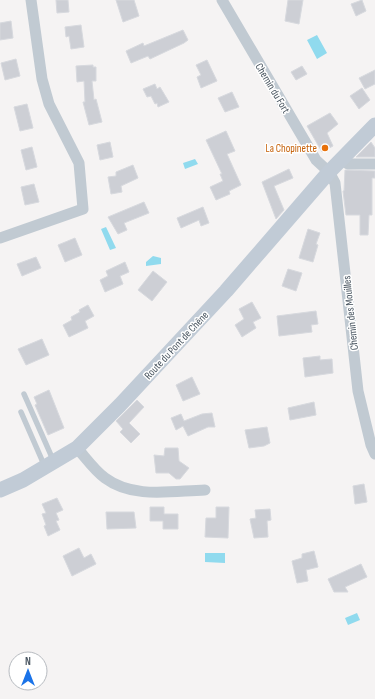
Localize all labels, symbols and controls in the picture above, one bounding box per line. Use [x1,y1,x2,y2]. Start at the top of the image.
street label: Chemin du Fort [253,61,293,116]
place label: La Chopinette [266,142,317,155]
marker: La Chopinette [320,143,330,153]
street label: Chemin des Mouilles [340,275,361,351]
street label: Route du Pont de Chêne [142,309,211,382]
north arrow [8,651,48,691]
text: N [25,655,31,668]

